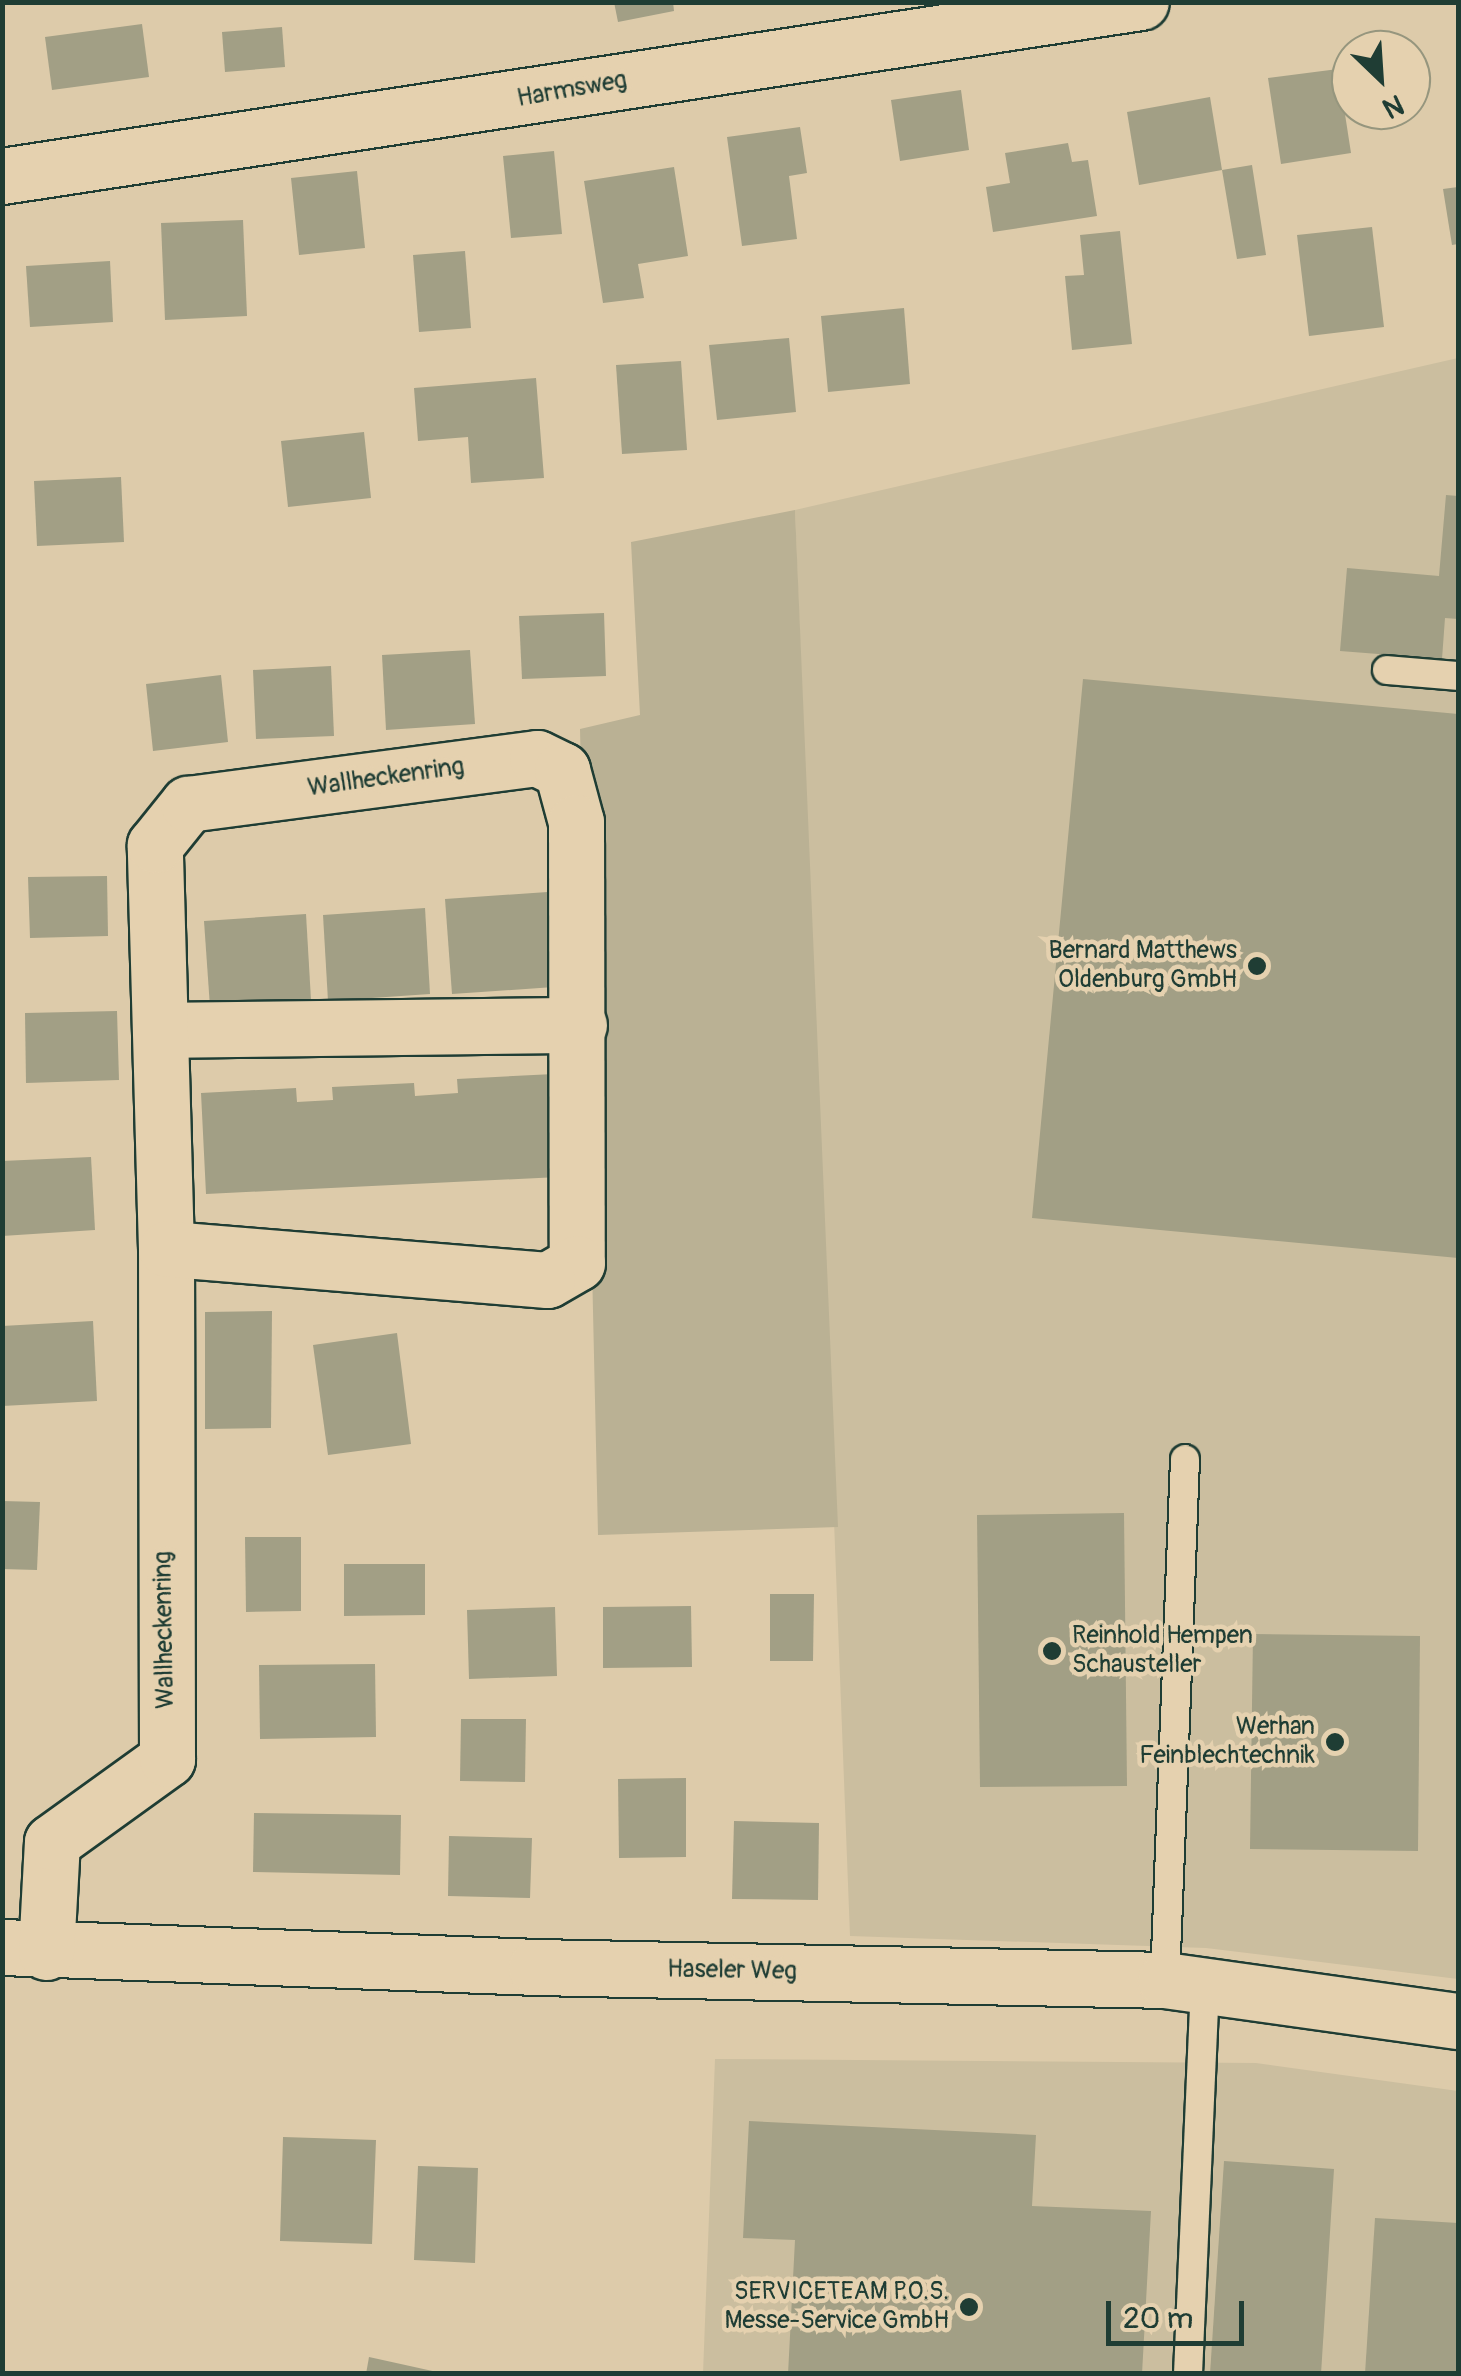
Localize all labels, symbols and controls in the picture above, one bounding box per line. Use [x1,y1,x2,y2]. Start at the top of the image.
north arrow [1331,30,1431,130]
street label: Harmsweg [515,66,629,114]
text: N [1377,86,1409,126]
street label: Wallheckenring [306,752,466,804]
place label: Bernard Matthews Oldenburg GmbH [1049,937,1237,996]
marker: Bernard Matthews Oldenburg GmbH [1246,955,1268,977]
street label: Wallheckenring [149,1551,181,1709]
place label: Reinhold Hempen Schausteller [1072,1622,1253,1681]
marker: Reinhold Hempen Schausteller [1041,1640,1063,1662]
place label: Werhan Feinblechtechnik [1139,1713,1315,1772]
marker: Werhan Feinblechtechnik [1324,1731,1346,1753]
street label: Haseler Weg [667,1955,797,1987]
place label: SERVICETEAM P.O.S. Messe-Service GmbH [725,2278,949,2337]
scale bar [1111,2281,1248,2343]
marker: SERVICETEAM P.O.S. Messe-Service GmbH [958,2296,980,2318]
text: 20 m [1123,2300,1193,2337]

